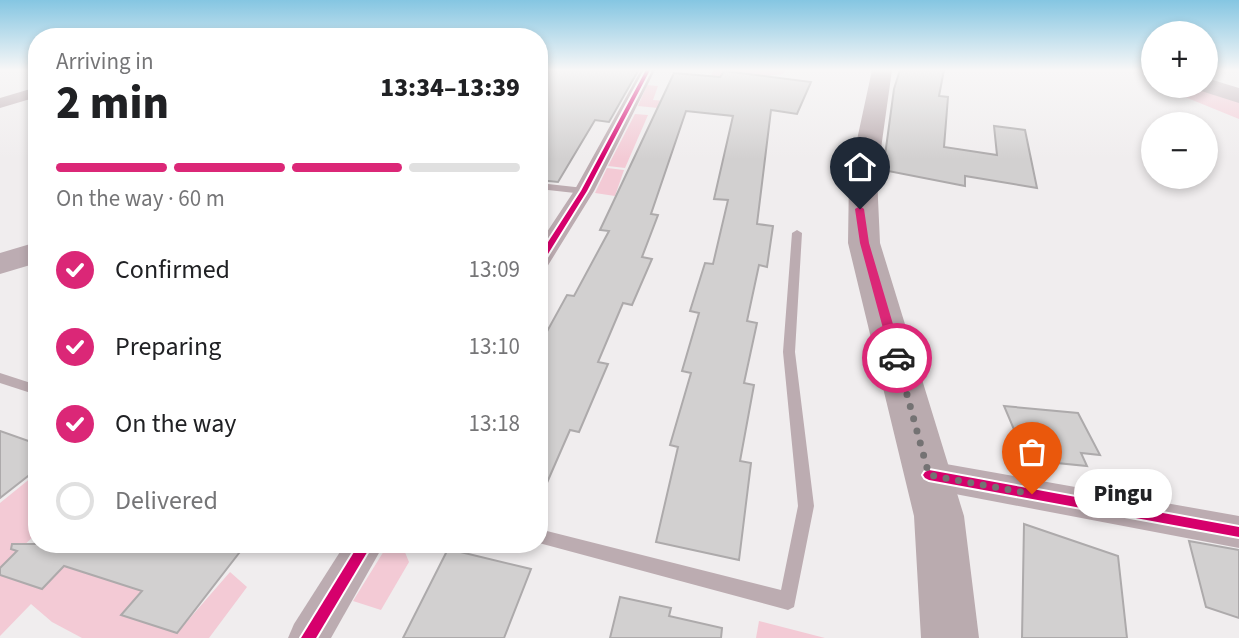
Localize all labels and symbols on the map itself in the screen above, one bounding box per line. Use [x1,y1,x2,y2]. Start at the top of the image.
pin [830,137,890,209]
courier [862,323,932,393]
pin [1002,422,1062,494]
callout: Pingu [1074,470,1172,518]

